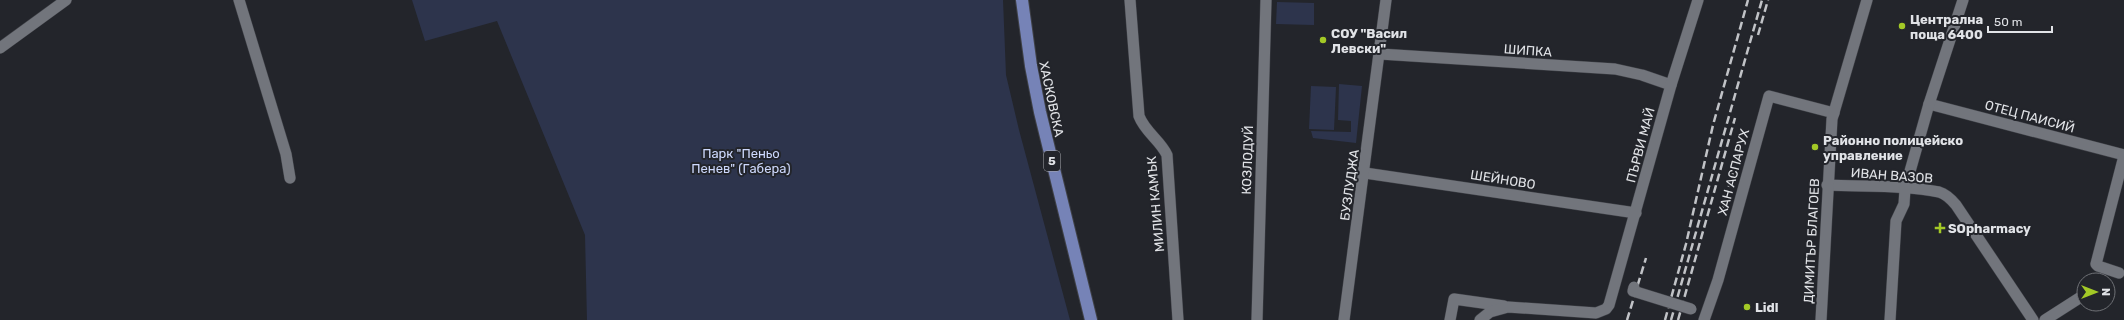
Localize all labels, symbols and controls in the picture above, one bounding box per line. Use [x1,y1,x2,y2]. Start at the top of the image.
scale bar [1988,8,2052,34]
place label: Централна поща 6400 [1910,12,1983,42]
text: 50 m [1994,15,2022,29]
marker: Централна поща 6400 [1897,21,1907,31]
place label: СОУ "Васил Левски" [1331,26,1407,56]
marker: СОУ "Васил Левски" [1318,35,1328,45]
street label: ШИПКА [1503,41,1553,60]
street label: ХАСКОВСКА [1036,60,1067,138]
street label: ОТЕЦ ПАИСИЙ [1983,97,2077,136]
street label: ПЪРВИ МАЙ [1623,106,1658,184]
street label: КОЗЛОДУЙ [1239,125,1256,195]
street label: ХАН АСПАРУХ [1715,127,1752,217]
place label: Районно полицейско управление [1823,133,1963,163]
marker: Районно полицейско управление [1810,142,1820,152]
park label: Парк "Пеньо Пенев" (Габера) [691,146,791,176]
street label: БУЗЛУДЖА [1337,148,1362,222]
road number: 5 [1044,151,1060,171]
street label: МИЛИН КАМЪК [1144,155,1167,253]
street label: ИВАН ВАЗОВ [1850,165,1934,186]
street label: ШЕЙНОВО [1469,167,1537,192]
street label: ДИМИТЪР БЛАГОЕВ [1801,178,1822,304]
place label: SOpharmacy [1948,221,2031,236]
marker: SOpharmacy [1935,223,1945,233]
north arrow [2076,272,2116,312]
text: N [2099,288,2112,296]
place label: Lidl [1755,300,1778,315]
marker: Lidl [1742,302,1752,312]

